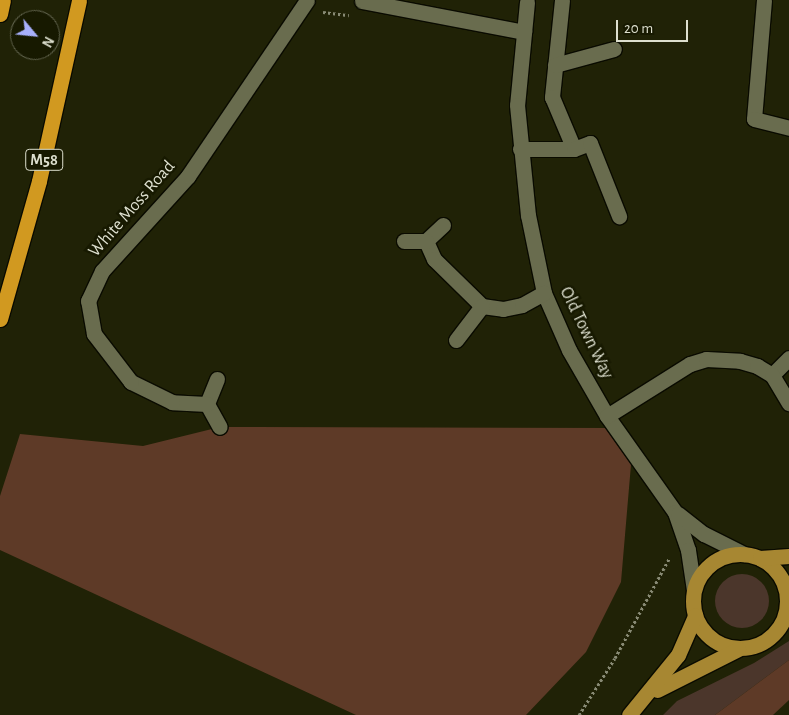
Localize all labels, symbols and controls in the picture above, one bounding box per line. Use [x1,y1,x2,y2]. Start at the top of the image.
north arrow [10,10,60,60]
scale bar [619,10,692,42]
text: 20 m [624,21,653,36]
text: N [39,34,56,49]
road number: M58 [24,146,64,174]
street label: White Moss Road [84,156,180,262]
street label: Old Town Way [554,283,618,383]

